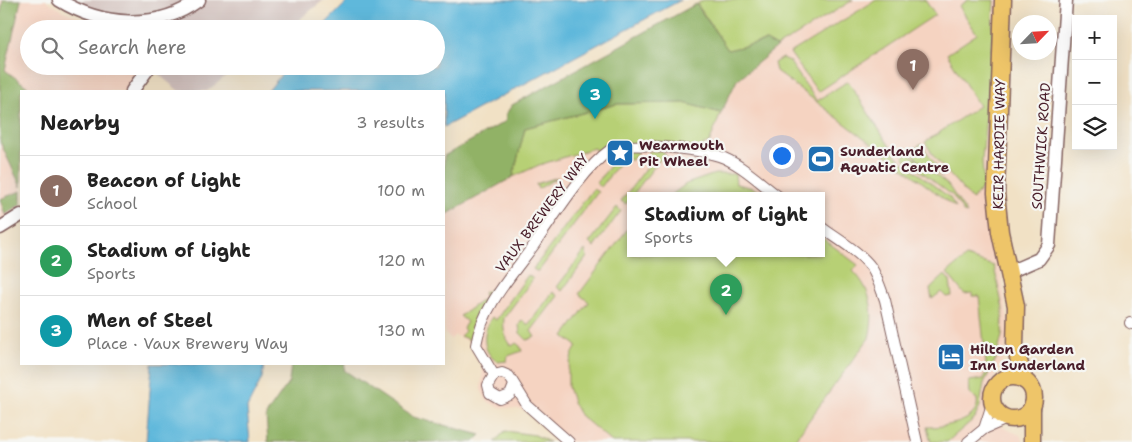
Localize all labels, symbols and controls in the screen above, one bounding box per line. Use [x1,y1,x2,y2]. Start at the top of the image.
north arrow [1012,15,1057,60]
map controls [1072,15,1117,150]
button: + [1072,15,1117,60]
search box [20,20,445,75]
icon: search [38,34,66,62]
text: Search here [78,35,187,60]
pin: 1 [897,49,929,90]
button: − [1072,60,1117,105]
pin: 3 [579,78,611,119]
street label: KEIR HARDIE WAY [989,78,1009,210]
street label: SOUTHWICK ROAD [1028,82,1054,210]
button: layers [1072,105,1117,150]
text: Nearby [40,109,120,137]
text: 3 results [356,112,425,133]
place label: Wearmouth Pit Wheel [639,136,724,170]
place icon: Wearmouth Pit Wheel [605,138,635,168]
place label: Sunderland Aquatic Centre [840,142,949,176]
your location [769,143,795,169]
sports icon: Sunderland Aquatic Centre [806,144,836,174]
street label: VAUX BREWERY WAY [491,149,593,276]
text: Beacon of Light [87,168,241,193]
text: 1 [52,180,60,201]
text: 100 m [377,180,425,201]
popup [627,192,825,257]
text: School [87,193,137,214]
text: Stadium of Light [644,202,808,227]
text: Sports [644,227,693,248]
text: Stadium of Light [87,238,251,263]
text: 2 [50,250,62,271]
text: 120 m [378,250,425,271]
text: Sports [87,263,136,284]
pin: 2 [710,274,742,315]
text: Men of Steel [87,308,213,333]
text: 3 [50,320,62,341]
text: 130 m [378,320,425,341]
text: Place · Vaux Brewery Way [87,333,288,354]
place label: Hilton Garden Inn Sunderland [970,340,1086,374]
hotel icon: Hilton Garden Inn Sunderland [936,342,966,372]

